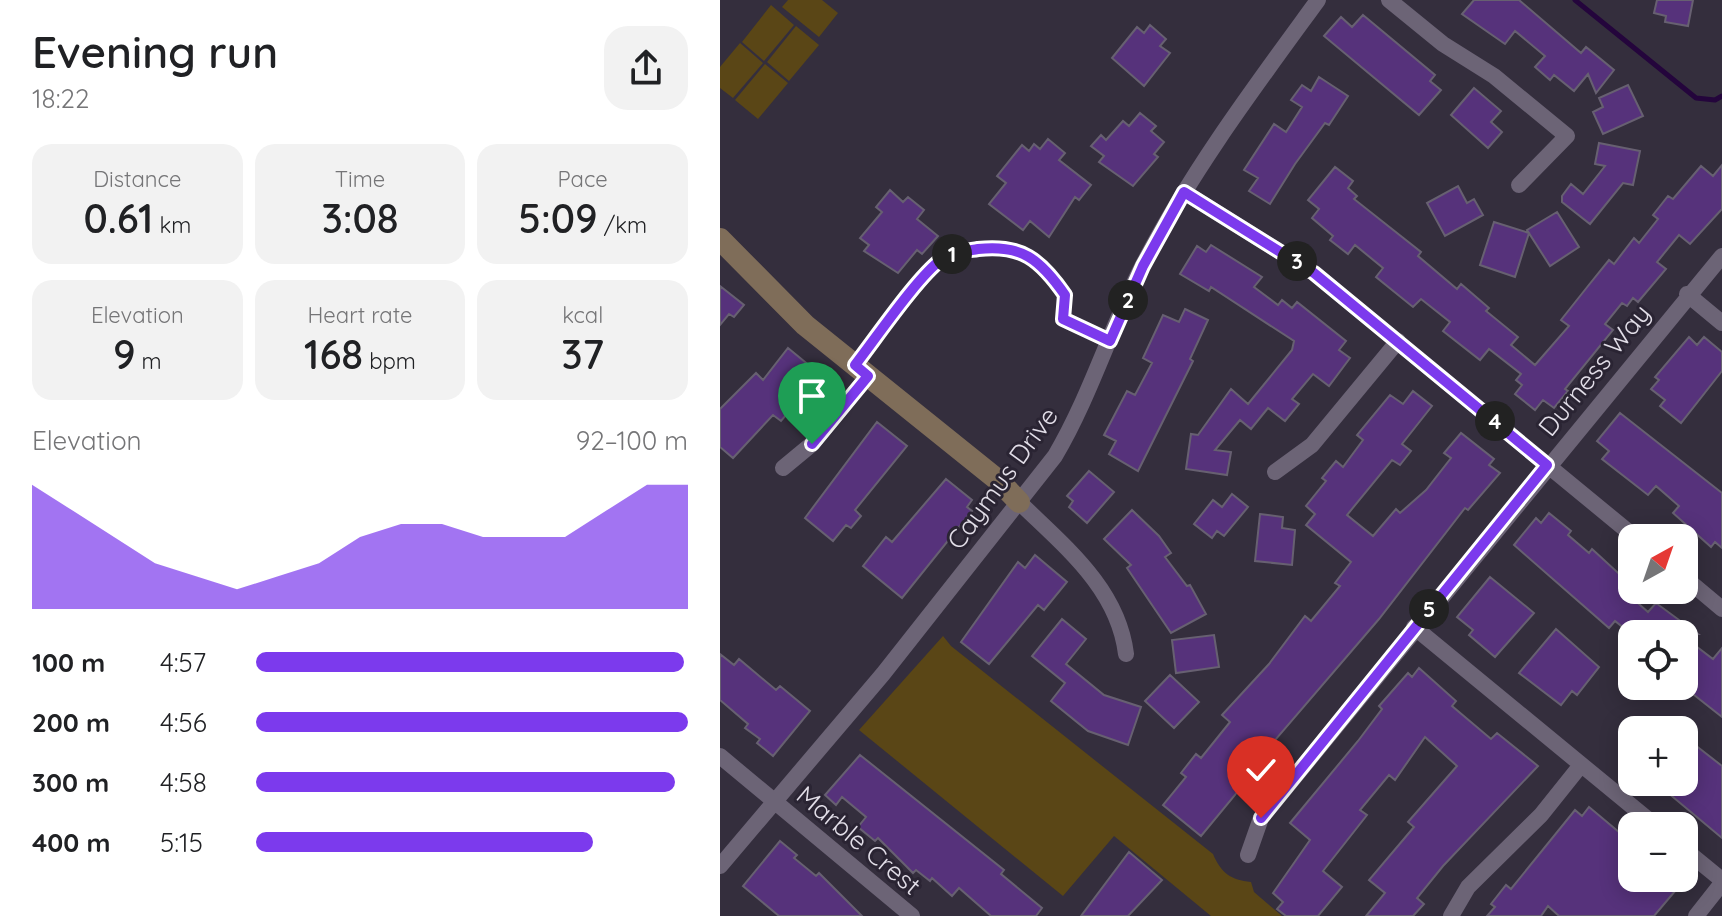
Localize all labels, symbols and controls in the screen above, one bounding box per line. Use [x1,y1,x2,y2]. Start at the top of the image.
text: Evening run [32,24,278,79]
button: share [604,26,688,110]
text: 18:22 [32,82,89,115]
text: Distance [93,165,181,193]
text: Time [335,165,385,193]
text: Pace [558,165,608,193]
text: 0.61 [83,193,153,243]
text: 3:08 [321,193,399,243]
text: 5:09 [518,193,598,243]
text: km [153,211,191,239]
text: /km [598,211,647,239]
pin: 1 [932,234,972,274]
text: 1 [948,240,956,268]
pin: 3 [1277,241,1317,281]
text: 3 [1291,247,1303,275]
pin: 2 [1108,280,1148,320]
text: 2 [1122,286,1134,314]
street label: Durness Way [1531,297,1657,443]
text: Elevation [91,301,184,329]
text: Heart rate [308,301,412,329]
text: kcal [562,301,603,329]
text: 9 [113,329,136,379]
text: 168 [304,329,363,379]
text: 37 [561,329,604,379]
text: m [136,347,162,375]
text: bpm [363,347,416,375]
pin [778,362,846,444]
icon: arrive [790,374,834,418]
street label: Caymus Drive [939,400,1065,556]
pin: 4 [1475,401,1515,441]
text: 4 [1489,407,1501,435]
text: Elevation [32,424,142,457]
text: 92–100 m [576,424,688,457]
north arrow [1618,524,1698,604]
map controls [1618,524,1698,892]
pin: 5 [1409,589,1449,629]
text: 5 [1423,595,1435,623]
button: locate [1618,620,1698,700]
text: 100 m [32,646,105,679]
text: 4:57 [160,646,206,679]
text: 200 m [32,706,110,739]
text: 4:56 [160,706,207,739]
button: + [1618,716,1698,796]
pin [1227,736,1295,818]
icon: check [1239,748,1283,792]
text: 300 m [32,766,109,799]
text: 4:58 [160,766,207,799]
street label: Marble Crest [790,778,928,902]
button: − [1618,812,1698,892]
text: 400 m [32,826,110,859]
text: 5:15 [160,826,203,859]

